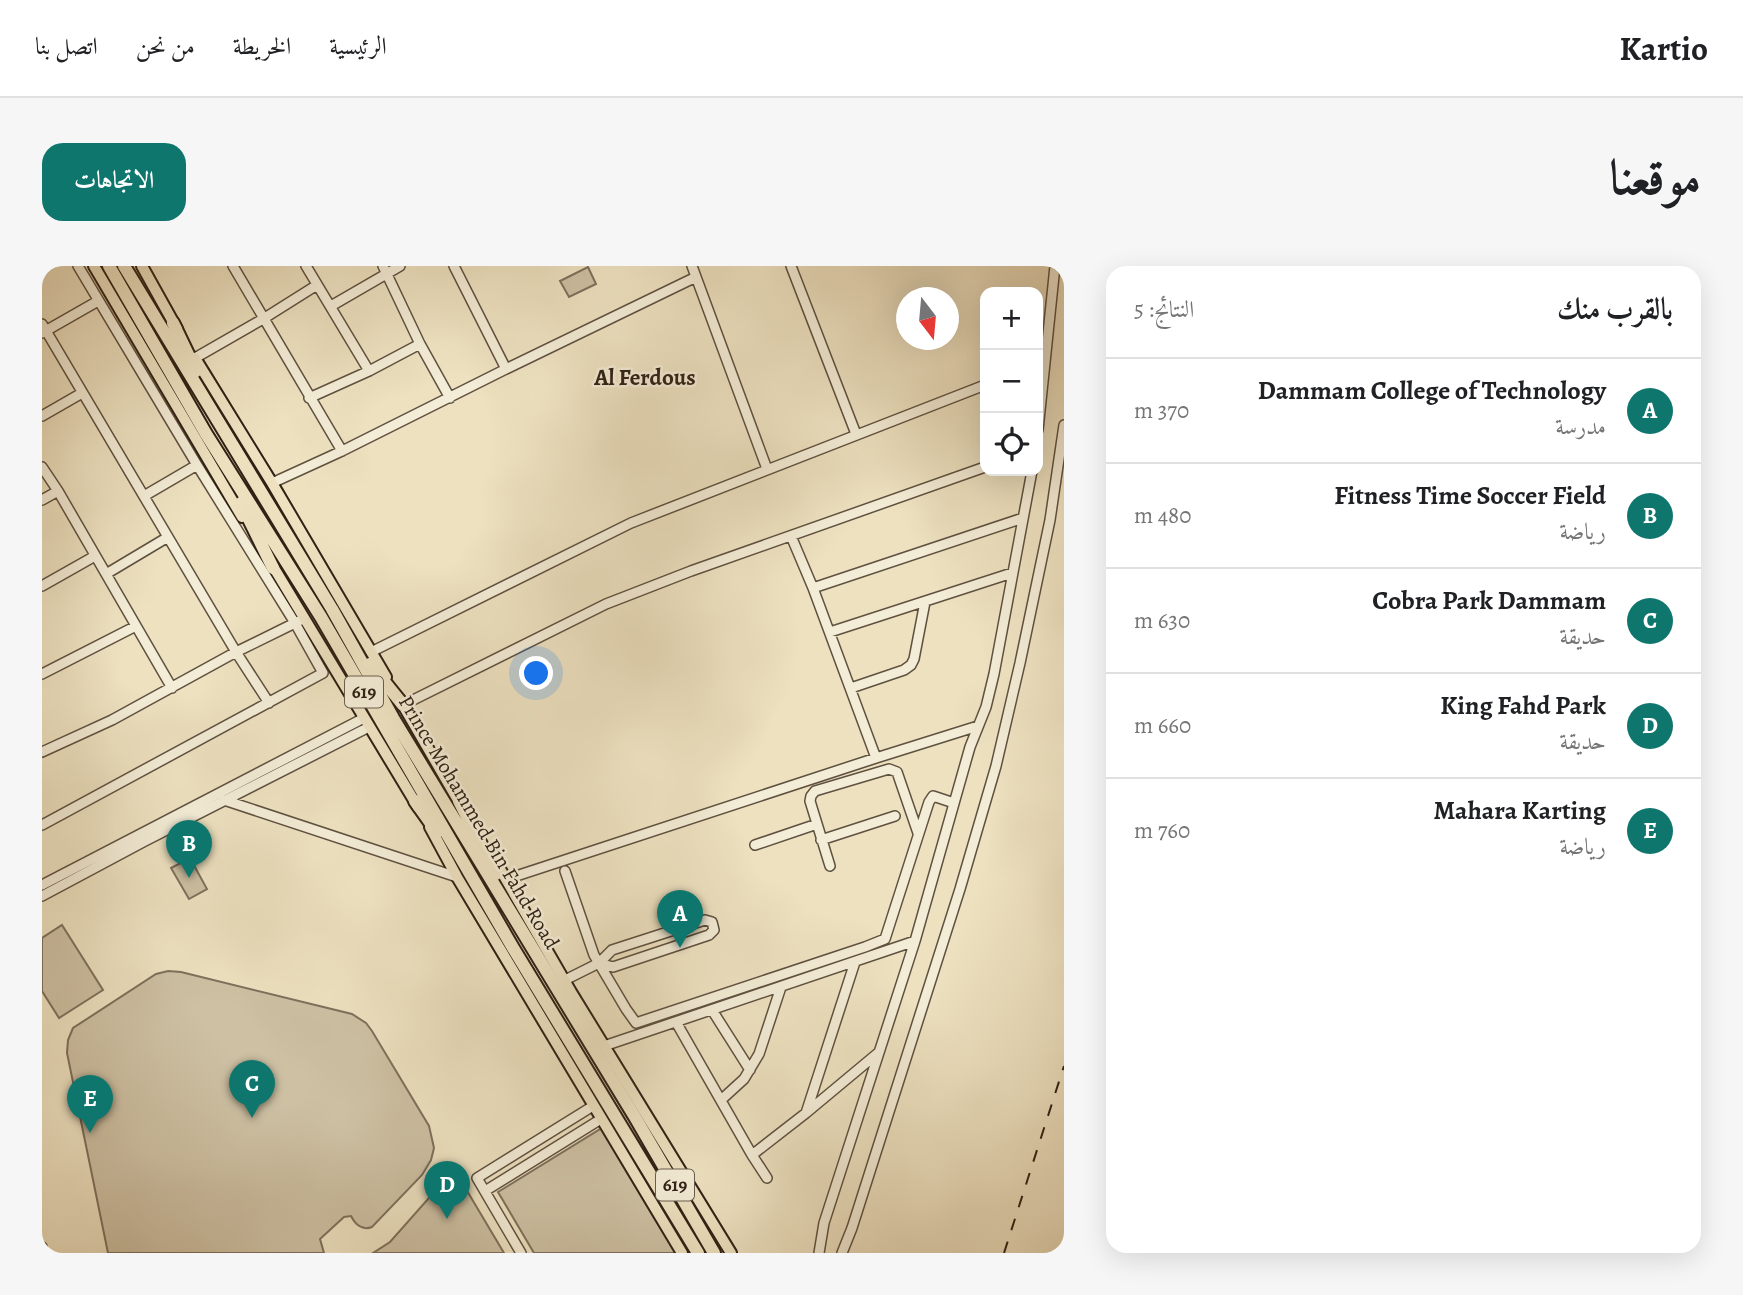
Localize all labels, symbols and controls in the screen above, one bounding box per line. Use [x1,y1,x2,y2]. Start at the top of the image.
text: Kartio [1620,26,1708,71]
text: اتصل بنا [35,30,98,62]
text: من نحن [136,30,195,62]
text: الخريطة [233,30,291,62]
text: الرئيسية [329,30,387,62]
button: الاتجاهات [42,143,186,221]
text: موقعنا [1609,144,1701,211]
north arrow [896,287,959,350]
map controls [980,287,1043,476]
button: + [980,287,1043,350]
text: بالقرب منك [1557,289,1673,329]
text: النتائج: 5 [1134,294,1194,325]
button: − [980,350,1043,413]
district label: Al Ferdous [593,362,696,393]
text: Dammam College of Technology [1258,373,1606,408]
text: 370 m [1134,395,1189,426]
text: A [1643,395,1657,426]
text: مدرسة [1555,411,1606,442]
button: locate [980,413,1043,476]
text: Fitness Time Soccer Field [1334,478,1606,513]
text: 480 m [1134,500,1192,531]
text: B [1643,500,1657,531]
text: رياضة [1560,516,1606,547]
text: Cobra Park Dammam [1372,583,1606,618]
text: 630 m [1134,605,1190,636]
text: C [1643,605,1657,636]
text: حديقة [1559,621,1606,652]
your location [519,656,553,690]
road number: 619 [345,676,383,708]
text: King Fahd Park [1440,688,1606,723]
street label: Prince Mohammed Bin Fahd Road [392,690,566,955]
text: 660 m [1134,710,1191,741]
text: D [1642,710,1658,741]
text: حديقة [1559,726,1606,757]
text: Mahara Karting [1433,793,1606,828]
text: 760 m [1134,815,1190,846]
text: E [1643,815,1657,846]
pin: B [166,820,212,878]
text: رياضة [1560,831,1606,862]
pin: A [657,890,703,948]
pin: C [229,1060,275,1118]
pin: E [67,1075,113,1133]
pin: D [424,1161,470,1219]
road number: 619 [656,1169,694,1200]

